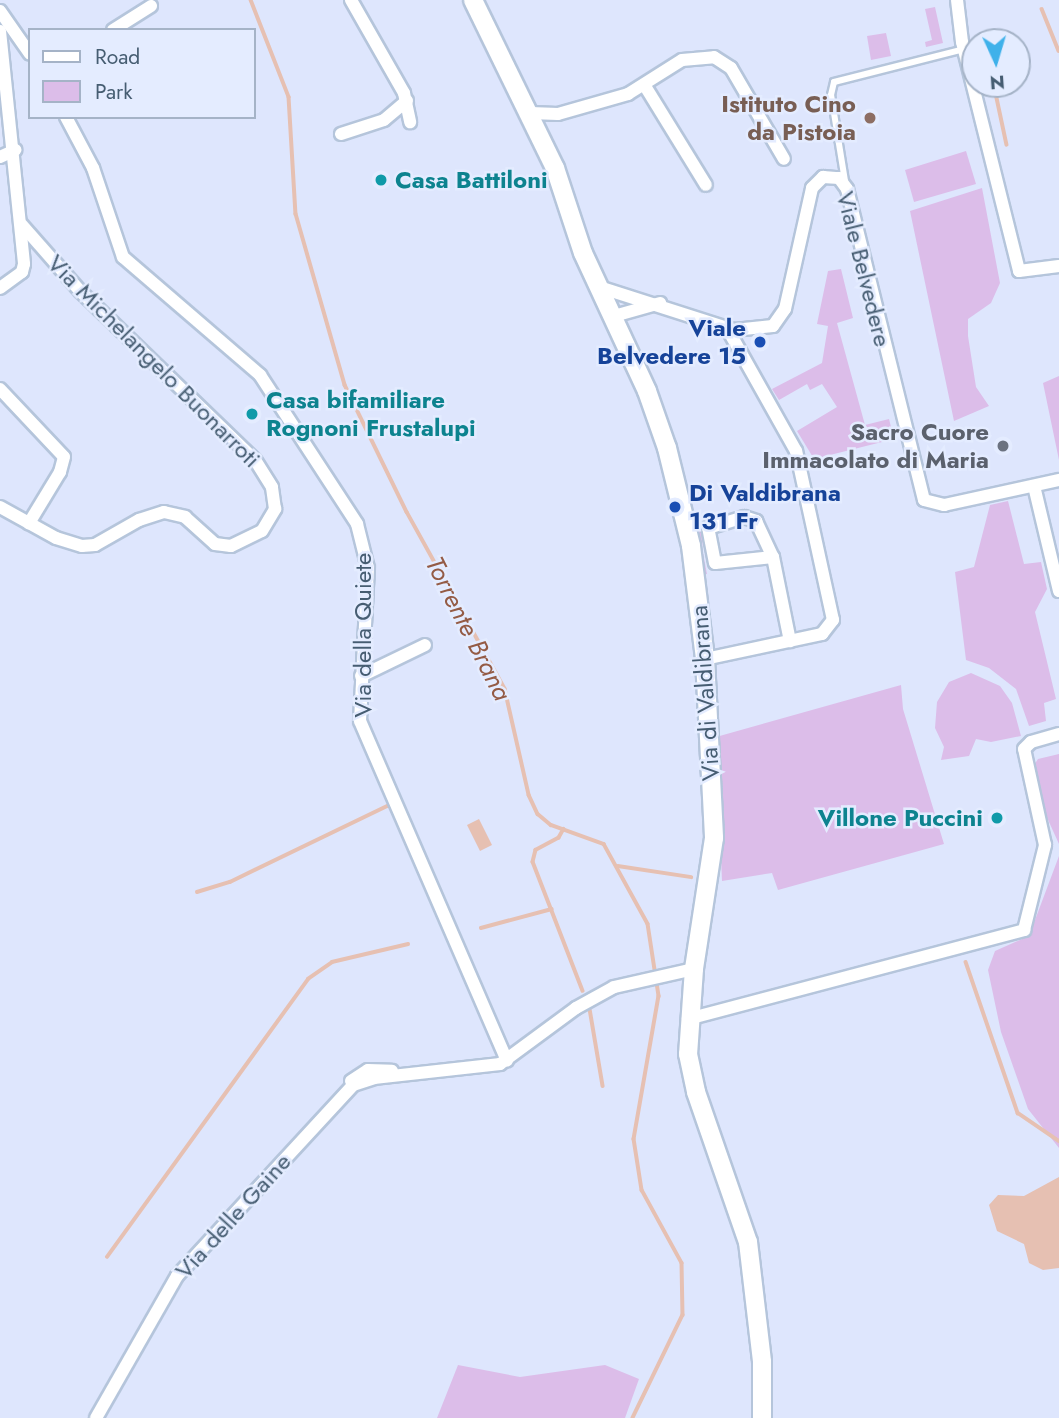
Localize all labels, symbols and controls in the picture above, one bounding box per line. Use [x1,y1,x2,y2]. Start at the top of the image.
legend [28,28,256,119]
north arrow [961,28,1031,98]
text: Road [95,42,140,72]
text: N [989,68,1006,96]
text: Park [95,77,132,107]
place label: Istituto Cino da Pistoia [721,90,856,146]
marker: Istituto Cino da Pistoia [862,110,878,126]
place label: Casa Battiloni [395,166,548,194]
marker: Casa Battiloni [373,172,389,188]
street label: Viale Belvedere [831,188,897,350]
street label: Via Michelangelo Buonarroti [42,249,266,473]
place label: Viale Belvedere 15 [597,314,746,370]
marker: Viale Belvedere 15 [752,334,768,350]
place label: Casa bifamiliare Rognoni Frustalupi [266,386,476,442]
marker: Casa bifamiliare Rognoni Frustalupi [244,406,260,422]
place label: Sacro Cuore Immacolato di Maria [762,418,989,474]
marker: Sacro Cuore Immacolato di Maria [995,438,1011,454]
place label: Di Valdibrana 131 Fr [689,479,841,535]
marker: Di Valdibrana 131 Fr [667,499,683,515]
water label: Torrente Brana [418,552,518,706]
street label: Via della Quiete [349,553,377,717]
street label: Via di Valdibrana [684,604,726,782]
place label: Villone Puccini [818,804,983,832]
marker: Villone Puccini [989,810,1005,826]
street label: Via delle Gaine [169,1147,297,1285]

